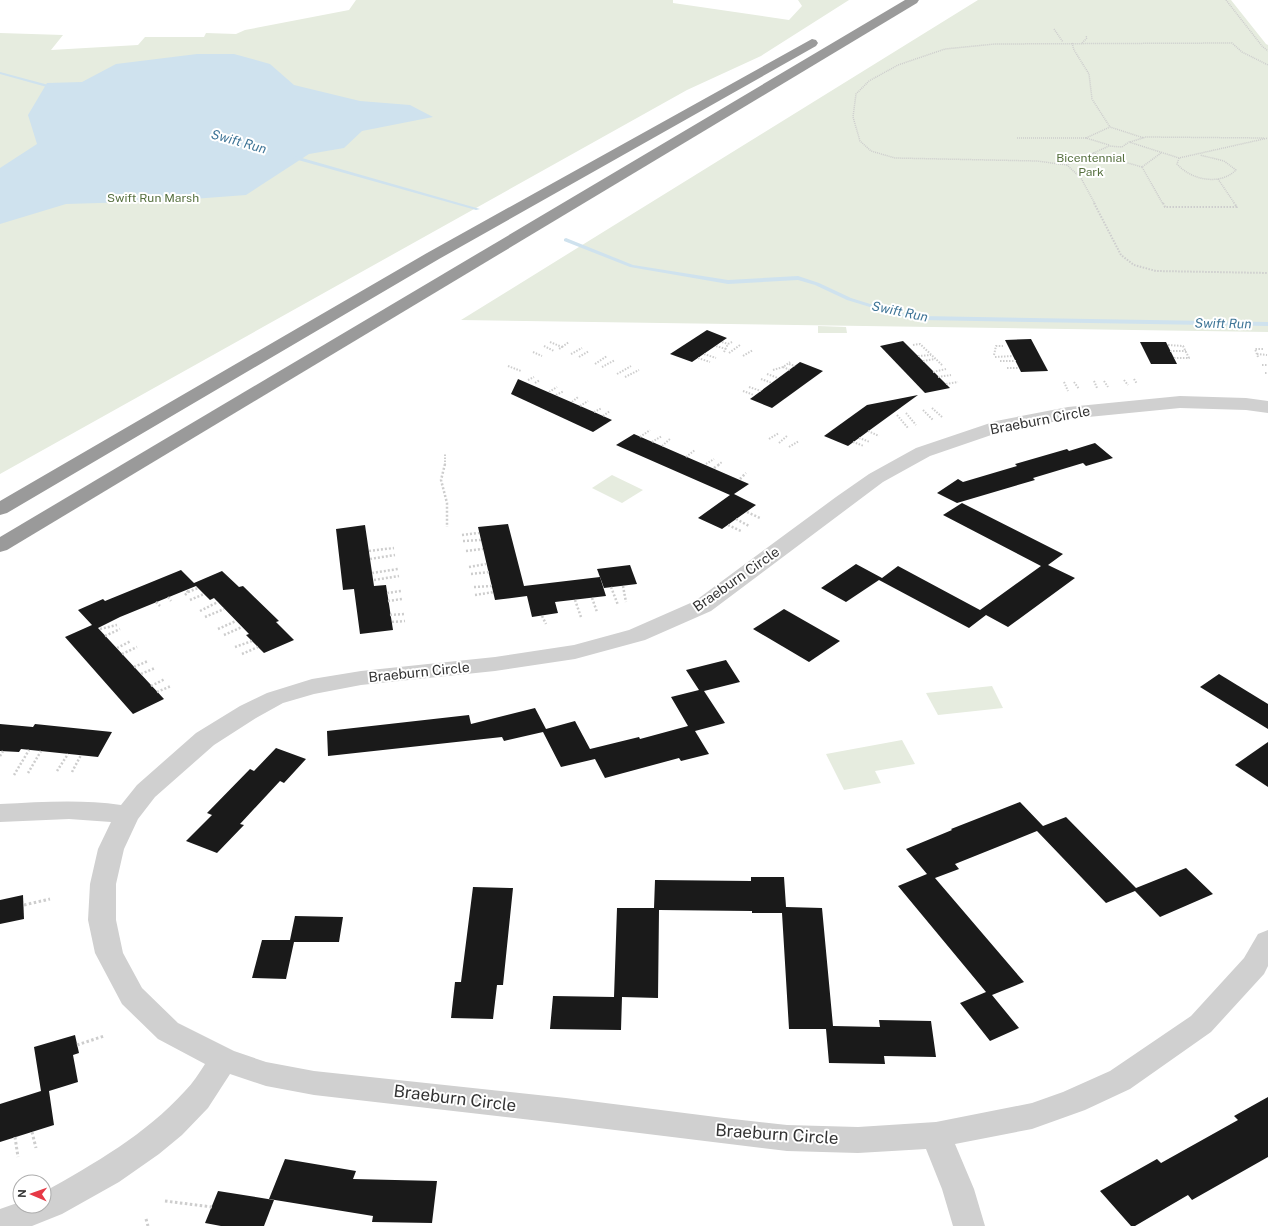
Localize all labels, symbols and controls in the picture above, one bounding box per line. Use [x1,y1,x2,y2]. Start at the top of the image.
water label: Swift Run [209,126,268,157]
park label: Bicentennial Park [1056,151,1126,179]
park label: Swift Run Marsh [107,191,199,205]
water label: Swift Run [870,298,929,325]
water label: Swift Run [1194,316,1252,331]
street label: Braeburn Circle [989,402,1091,438]
street label: Braeburn Circle [690,543,782,615]
street label: Braeburn Circle [368,659,470,685]
street label: Braeburn Circle [393,1081,517,1115]
street label: Braeburn Circle [715,1120,839,1148]
north arrow [12,1174,52,1214]
text: N [16,1189,28,1198]

